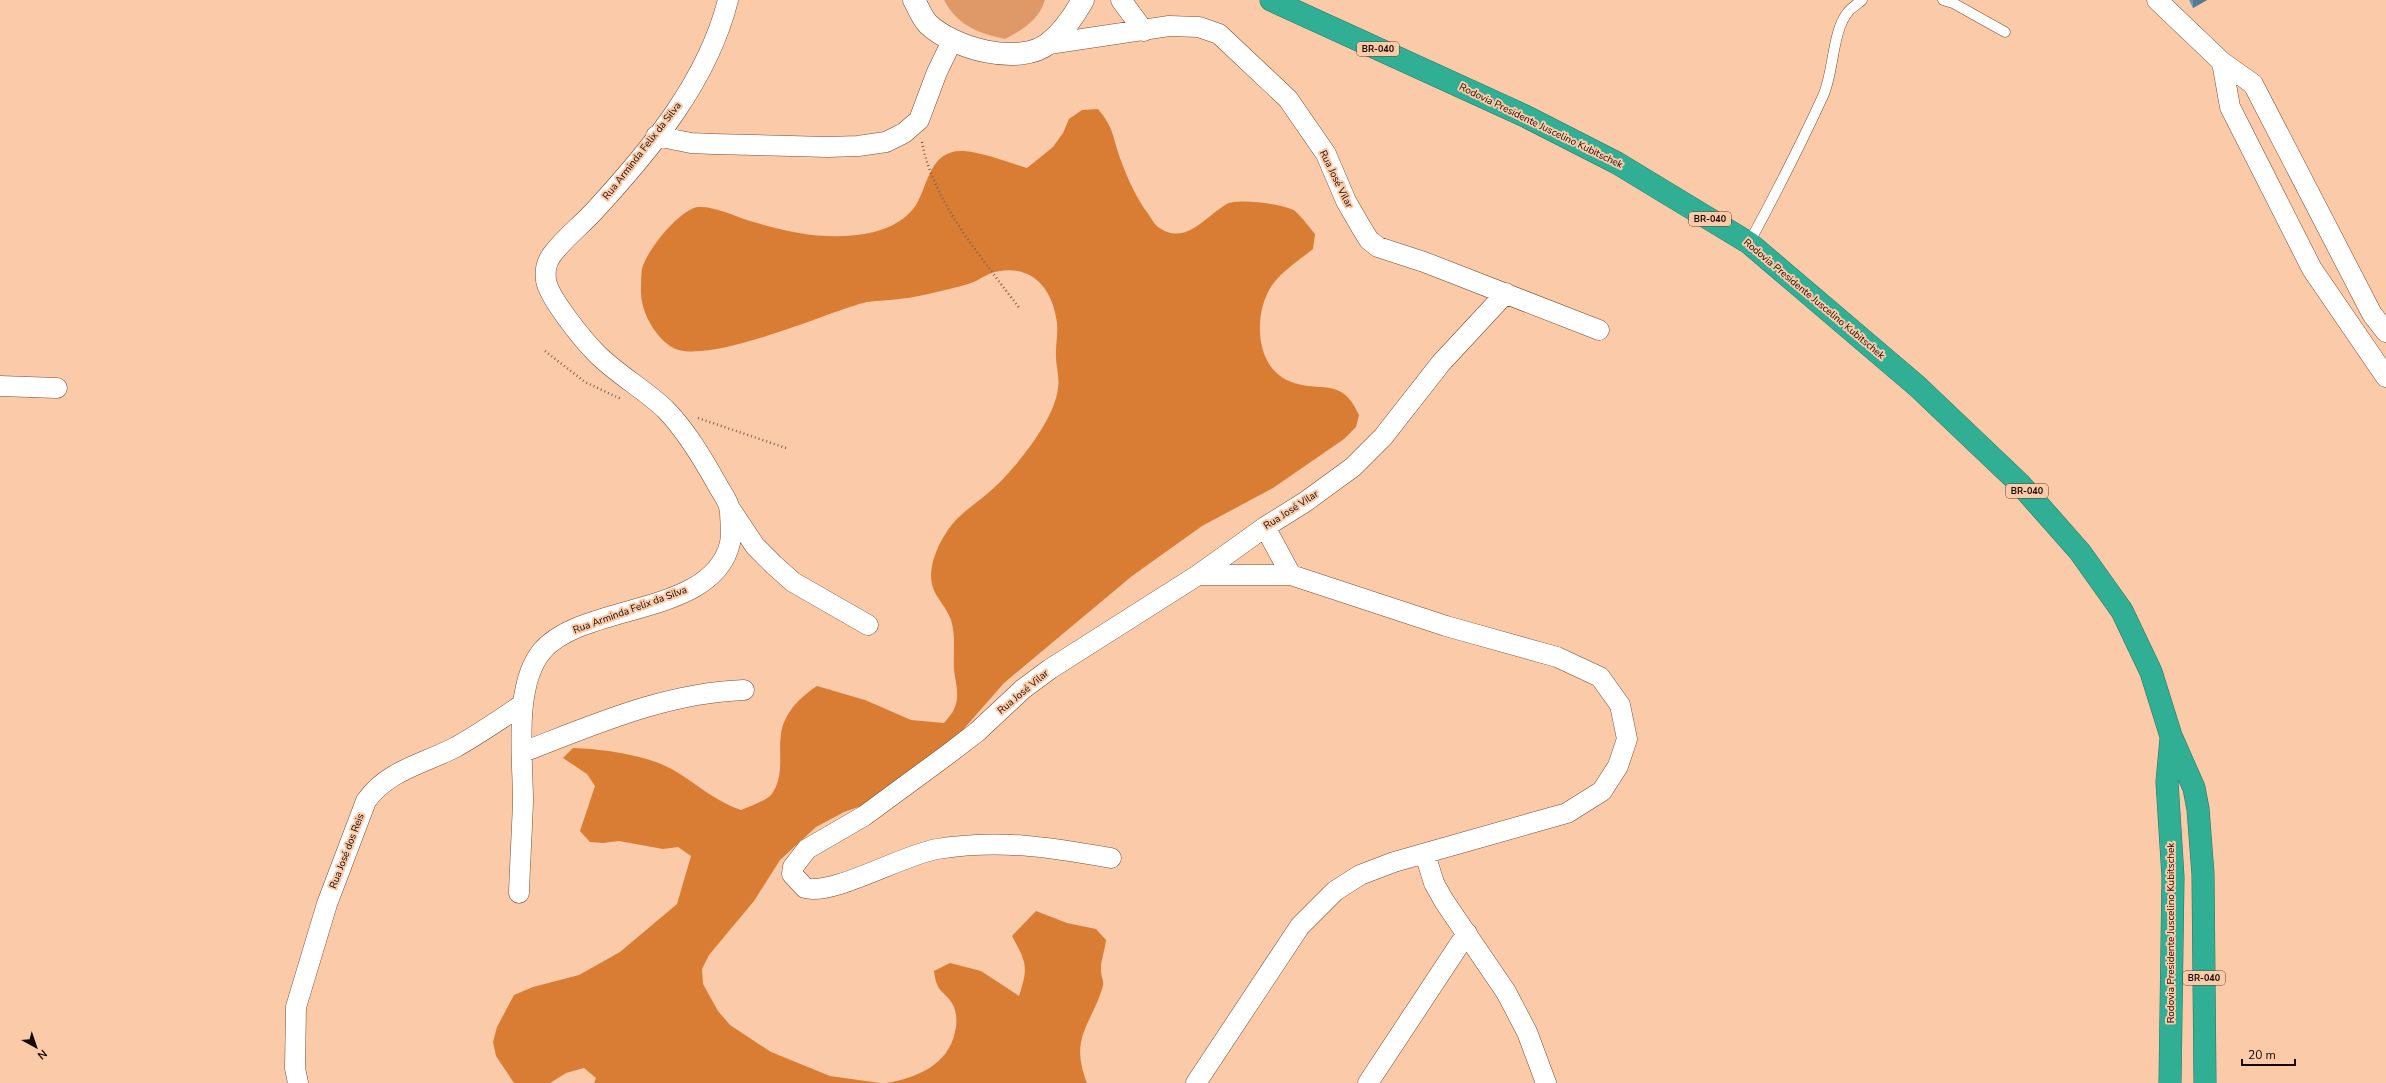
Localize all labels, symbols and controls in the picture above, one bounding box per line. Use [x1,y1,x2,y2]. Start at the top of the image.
road number: BR-040 [1357,42,1399,56]
street label: Rodovia Presidente Juscelino Kubitschek [1457,80,1626,172]
street label: Rua Arminda Felix da Silva [599,99,685,203]
street label: Rua José Vilar [1316,148,1356,211]
road number: BR-040 [1689,212,1731,226]
street label: Rodovia Presidente Juscelino Kubitschek [1740,236,1888,363]
road number: BR-040 [2006,484,2048,498]
street label: Rua José Vilar [1261,487,1321,533]
street label: Rua Arminda Felix da Silva [571,583,689,637]
street label: Rua José Vilar [994,666,1052,718]
street label: Rua José dos Reis [326,811,368,891]
street label: Rodovia Presidente Juscelino Kubitschek [2164,842,2178,1023]
road number: BR-040 [2183,971,2225,985]
north arrow [16,1027,56,1067]
scale bar [2242,1041,2295,1067]
text: N [34,1046,50,1063]
text: 20 m [2248,1047,2276,1063]

